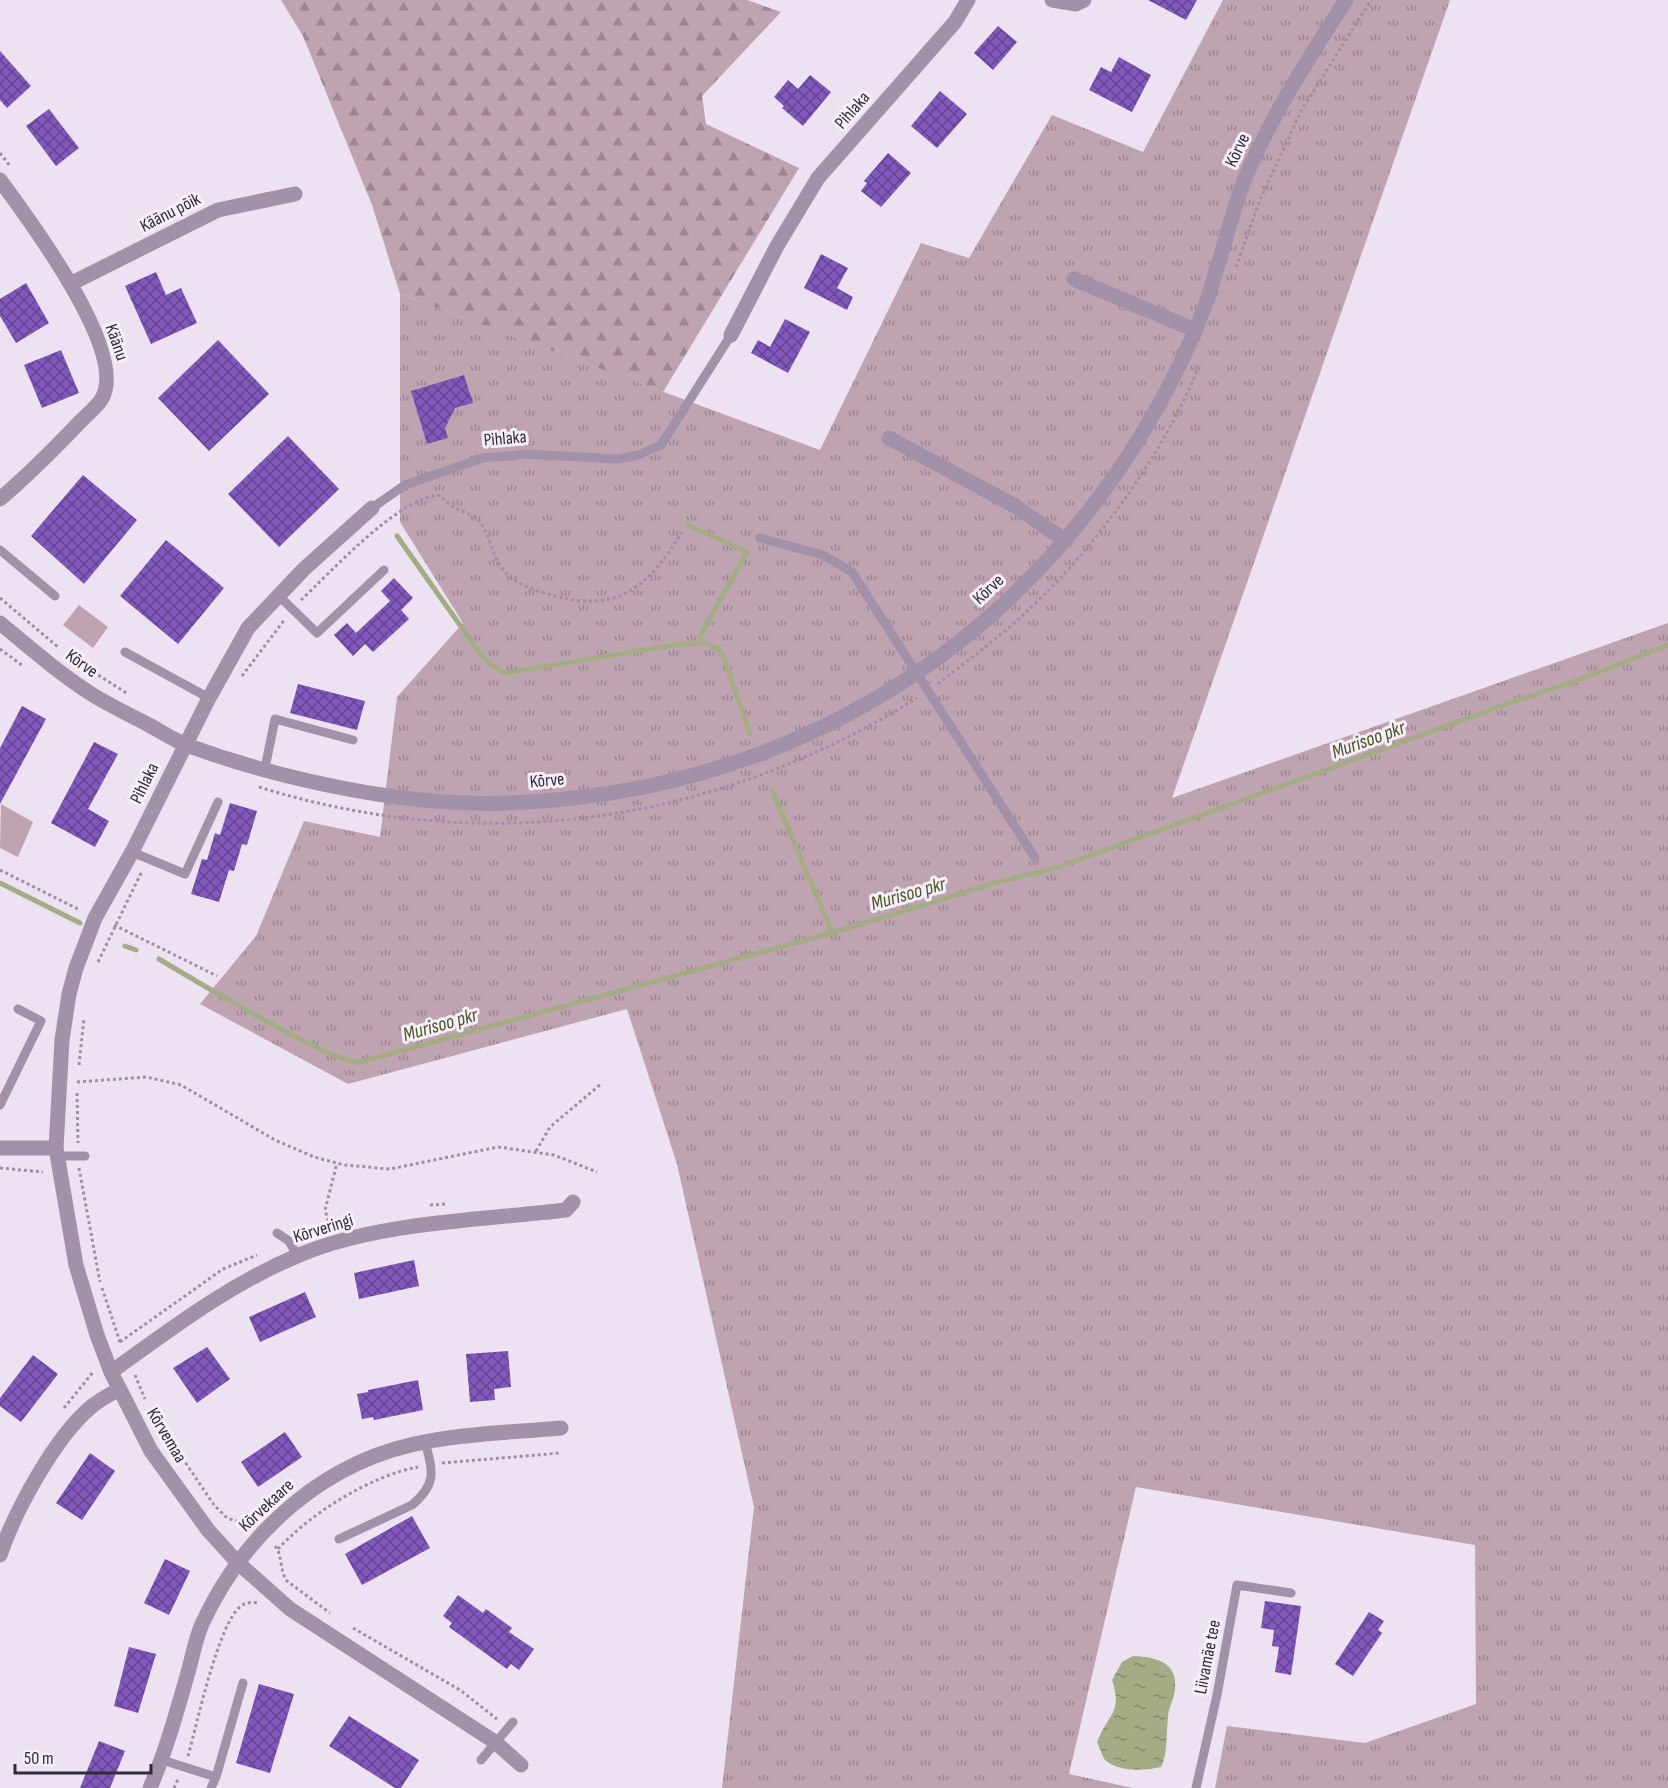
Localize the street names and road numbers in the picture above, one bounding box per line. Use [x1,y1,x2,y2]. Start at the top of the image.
street label: Pihlaka [830,87,874,133]
street label: Kõrve [1221,130,1254,170]
street label: Käänu põik [136,188,204,237]
street label: Käänu [101,321,133,363]
street label: Pihlaka [483,426,527,451]
street label: Kõrve [969,570,1008,609]
street label: Kõrve [62,645,102,682]
street label: Pihlaka [126,759,163,807]
street label: Kõrve [529,769,565,792]
street label: Kõrveringi [291,1209,356,1247]
street label: Kõrvemaa [142,1404,191,1466]
street label: Kõrvekaare [234,1475,298,1536]
street label: Liivamäe tee [1190,1618,1225,1696]

